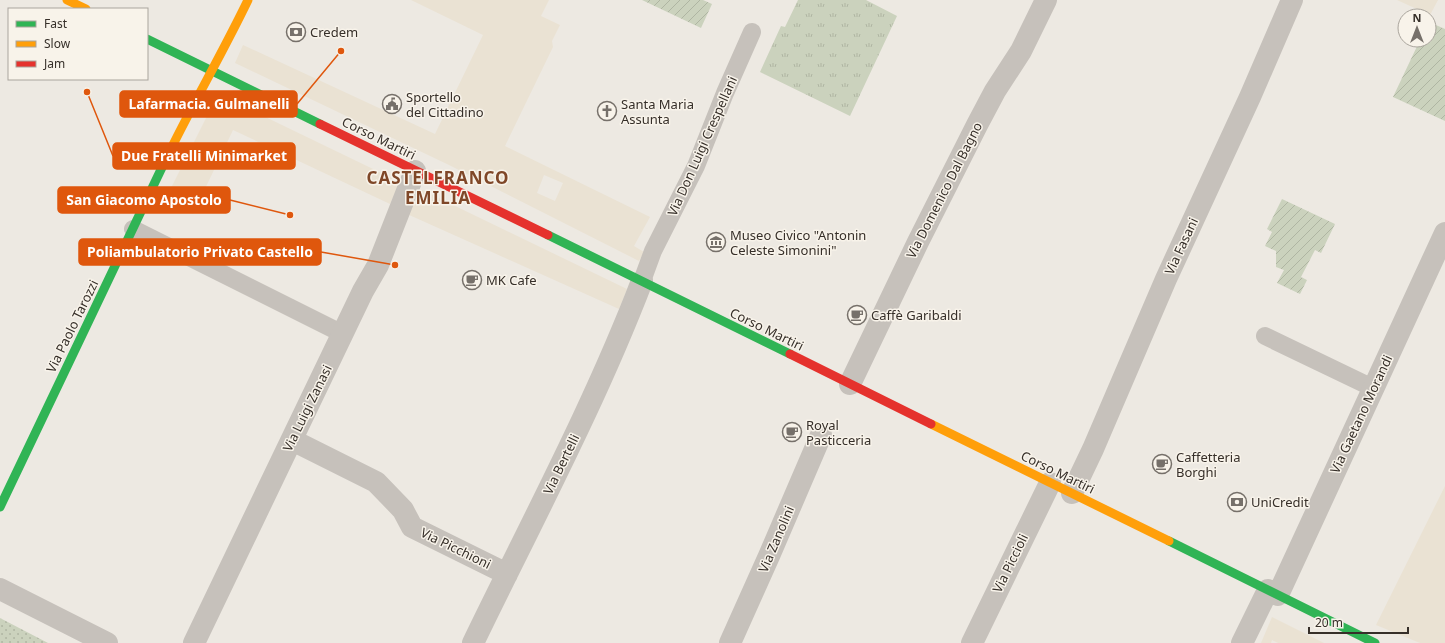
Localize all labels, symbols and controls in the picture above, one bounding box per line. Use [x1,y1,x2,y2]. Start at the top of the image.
legend [8,8,148,80]
north arrow [1397,8,1437,48]
text: N [1413,10,1421,25]
text: Fast [44,15,68,32]
bank icon: Credem [285,21,307,43]
place label: Credem [310,23,358,41]
text: Slow [44,35,71,52]
text: Jam [43,55,65,72]
street label: Via Don Luigi Crespellani [663,73,741,219]
place label: Sportello del Cittadino [406,88,484,121]
callout: Lafarmacia. Gulmanelli [120,91,297,117]
public building icon: Sportello del Cittadino [381,93,403,115]
text: Lafarmacia. Gulmanelli [128,94,290,113]
place label: Santa Maria Assunta [621,95,694,128]
church icon: Santa Maria Assunta [596,100,618,122]
street label: Corso Martiri [339,112,419,164]
street label: Via Domenico Dal Bagno [902,119,986,261]
callout: Due Fratelli Minimarket [113,143,295,169]
text: Due Fratelli Minimarket [121,146,287,165]
district label: CASTELFRANCO EMILIA [367,166,509,209]
callout: San Giacomo Apostolo [58,187,230,213]
text: San Giacomo Apostolo [66,190,222,209]
street label: Via Fasani [1160,215,1202,277]
place label: Museo Civico "Antonin Celeste Simonini" [730,226,866,259]
museum icon: Museo Civico "Antonin Celeste Simonini" [705,231,727,253]
callout: Poliambulatorio Privato Castello [79,239,321,265]
text: Poliambulatorio Privato Castello [87,242,313,261]
cafe icon: MK Cafe [461,269,483,291]
place label: MK Cafe [486,271,537,289]
street label: Via Paolo Tarozzi [42,277,102,375]
street label: Corso Martiri [727,303,807,355]
cafe icon: Caffè Garibaldi [846,304,868,326]
place label: Caffè Garibaldi [871,306,962,324]
street label: Via Gaetano Morandi [1326,352,1396,476]
street label: Via Luigi Zanasi [278,362,336,454]
place label: Royal Pasticceria [806,416,871,449]
cafe icon: Royal Pasticceria [781,421,803,443]
street label: Via Bertelli [539,431,583,497]
street label: Corso Martiri [1018,446,1098,498]
place label: Caffetteria Borghi [1176,448,1241,481]
cafe icon: Caffetteria Borghi [1151,453,1173,475]
bank icon: UniCredit [1226,491,1248,513]
place label: UniCredit [1251,493,1309,511]
street label: Via Zanolini [754,503,798,575]
street label: Via Picchioni [418,523,494,573]
street label: Via Piccioli [988,531,1032,595]
scale bar [1309,609,1408,635]
text: 20 m [1315,614,1343,631]

